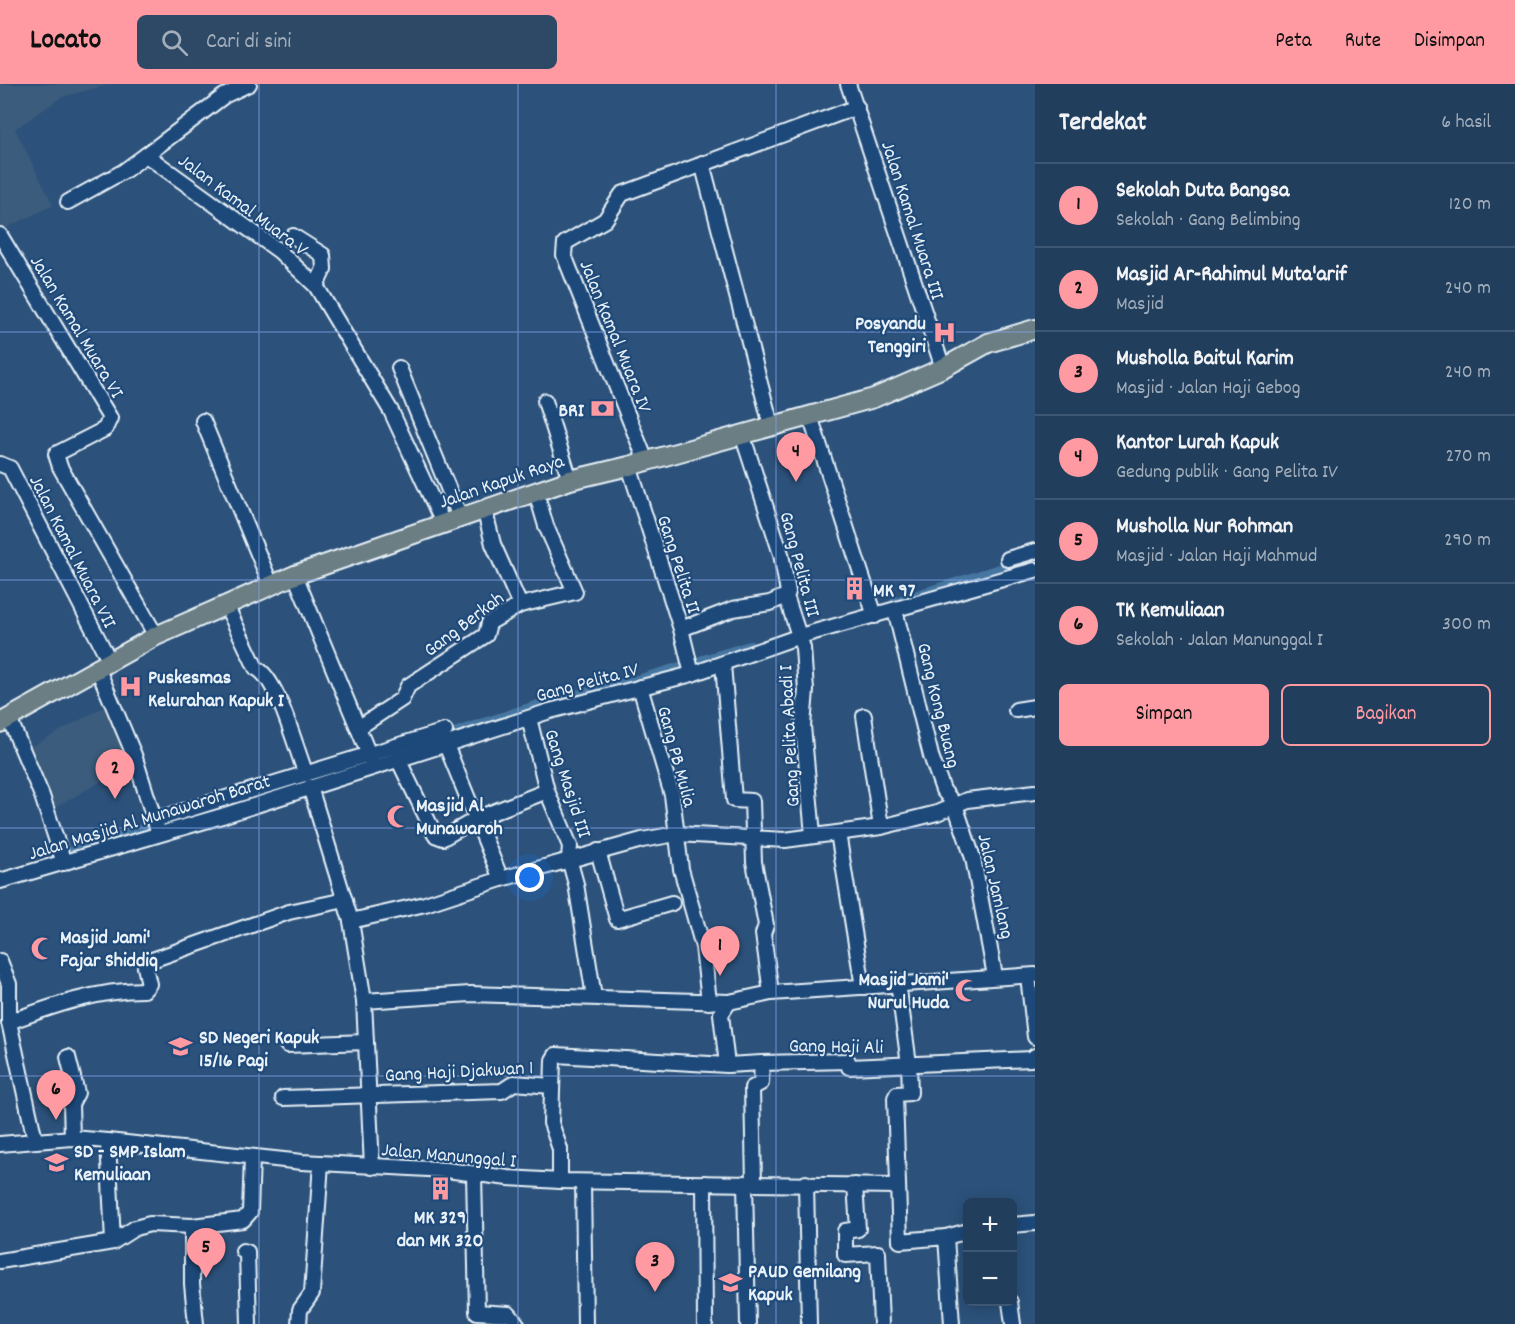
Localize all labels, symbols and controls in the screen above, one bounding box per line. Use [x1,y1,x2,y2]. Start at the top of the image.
search box [137,15,557,69]
text: Locato [30,22,101,62]
icon: search [158,26,191,59]
text: Cari di sini [206,27,291,58]
text: Peta [1275,27,1312,57]
text: Rute [1345,27,1381,57]
text: Disimpan [1414,27,1485,57]
text: Terdekat [1059,105,1147,142]
text: 6 hasil [1441,109,1491,137]
street label: Jalan Kamal Muara III [872,138,950,304]
street label: Jalan Kamal Muara V [171,148,313,265]
text: Sekolah Duta Bangsa [1116,176,1289,207]
text: 1 [1076,191,1081,219]
text: 120 m [1449,191,1491,219]
text: Sekolah · Gang Belimbing [1116,207,1301,235]
street label: Jalan Kamal Muara VI [22,251,129,404]
street label: Jalan Kamal Muara IV [571,256,658,418]
text: Masjid Ar-Rahimul Muta'arif [1116,260,1347,291]
text: 2 [1074,275,1083,303]
text: 240 m [1445,275,1491,303]
text: Masjid [1116,291,1164,319]
place label: Posyandu Tenggiri [855,311,926,362]
hospital icon: Posyandu Tenggiri [931,320,957,346]
text: Musholla Baitul Karim [1116,344,1294,375]
text: 3 [1074,359,1083,387]
text: 240 m [1445,359,1491,387]
text: Masjid · Jalan Haji Gebog [1116,375,1300,403]
bank icon: BRI [589,396,615,422]
place label: BRI [559,398,585,426]
text: Kantor Lurah Kapuk [1116,428,1279,459]
pin: 4 [776,432,816,482]
text: 4 [1074,443,1083,471]
text: 270 m [1445,443,1491,471]
street label: Jalan Kapuk Raya [436,448,569,517]
text: Gedung publik · Gang Pelita IV [1116,459,1338,487]
street label: Jalan Kamal Muara VII [21,471,122,634]
street label: Gang Pelita III [771,509,826,621]
street label: Gang Pelita II [648,512,706,618]
text: Musholla Nur Rohman [1116,512,1293,543]
text: 5 [1074,527,1083,555]
text: 290 m [1444,527,1491,555]
text: Masjid · Jalan Haji Mahmud [1116,543,1317,571]
building icon: MK 97 [842,576,868,602]
place label: MK 97 [873,578,916,606]
street label: Gang Berkah [419,586,511,665]
text: TK Kemuliaan [1116,596,1225,627]
text: 6 [1074,611,1083,639]
text: 300 m [1442,611,1491,639]
text: Sekolah · Jalan Manunggal I [1116,627,1323,655]
street label: Gang Kong Buang [908,640,966,771]
street label: Gang Pelita IV [533,657,643,711]
street label: Gang Pelita Abadi I [773,664,809,808]
place label: Puskesmas Kelurahan Kapuk I [148,665,285,716]
hospital icon: Puskesmas Kelurahan Kapuk I [117,674,143,700]
button: Simpan [1059,684,1269,746]
button: Bagikan [1281,684,1491,746]
street label: Gang PB Mulia [648,703,702,811]
street label: Gang Masjid III [535,726,597,842]
pin: 2 [96,750,134,799]
street label: Jalan Masjid Al Munawaroh Barat [25,769,274,869]
place label: Masjid Al Munawaroh [416,793,503,844]
mosque icon: Masjid Al Munawaroh [385,803,411,829]
street label: Jalan Jamlang [968,831,1020,942]
your location [515,863,544,892]
place label: Masjid Jami' Fajar Shiddiq [60,925,158,976]
pin: 1 [700,926,740,976]
mosque icon: Masjid Jami' Fajar Shiddiq [29,935,55,961]
place label: Masjid Jami' Nurul Huda [859,967,950,1018]
mosque icon: Masjid Jami' Nurul Huda [954,977,980,1003]
place label: SD Negeri Kapuk 15/16 Pagi [199,1025,319,1076]
street label: Gang Haji Ali [788,1033,884,1063]
school or university icon: SD Negeri Kapuk 15/16 Pagi [168,1034,194,1060]
street label: Gang Haji Djakwan 1 [384,1055,534,1091]
pin: 6 [36,1070,76,1120]
street label: Jalan Manunggal I [380,1137,517,1177]
place label: SD - SMP Islam Kemuliaan [74,1139,186,1190]
school or university icon: SD - SMP Islam Kemuliaan [43,1149,69,1175]
building icon: MK 329 dan MK 320 [427,1175,453,1201]
map controls [963,1198,1017,1306]
button: + [963,1198,1017,1252]
place label: MK 329 dan MK 320 [397,1205,483,1256]
pin: 5 [186,1228,226,1278]
pin: 3 [636,1242,674,1292]
button: − [963,1252,1017,1306]
place label: PAUD Gemilang Kapuk [748,1259,861,1310]
school or university icon: PAUD Gemilang Kapuk [717,1269,743,1295]

